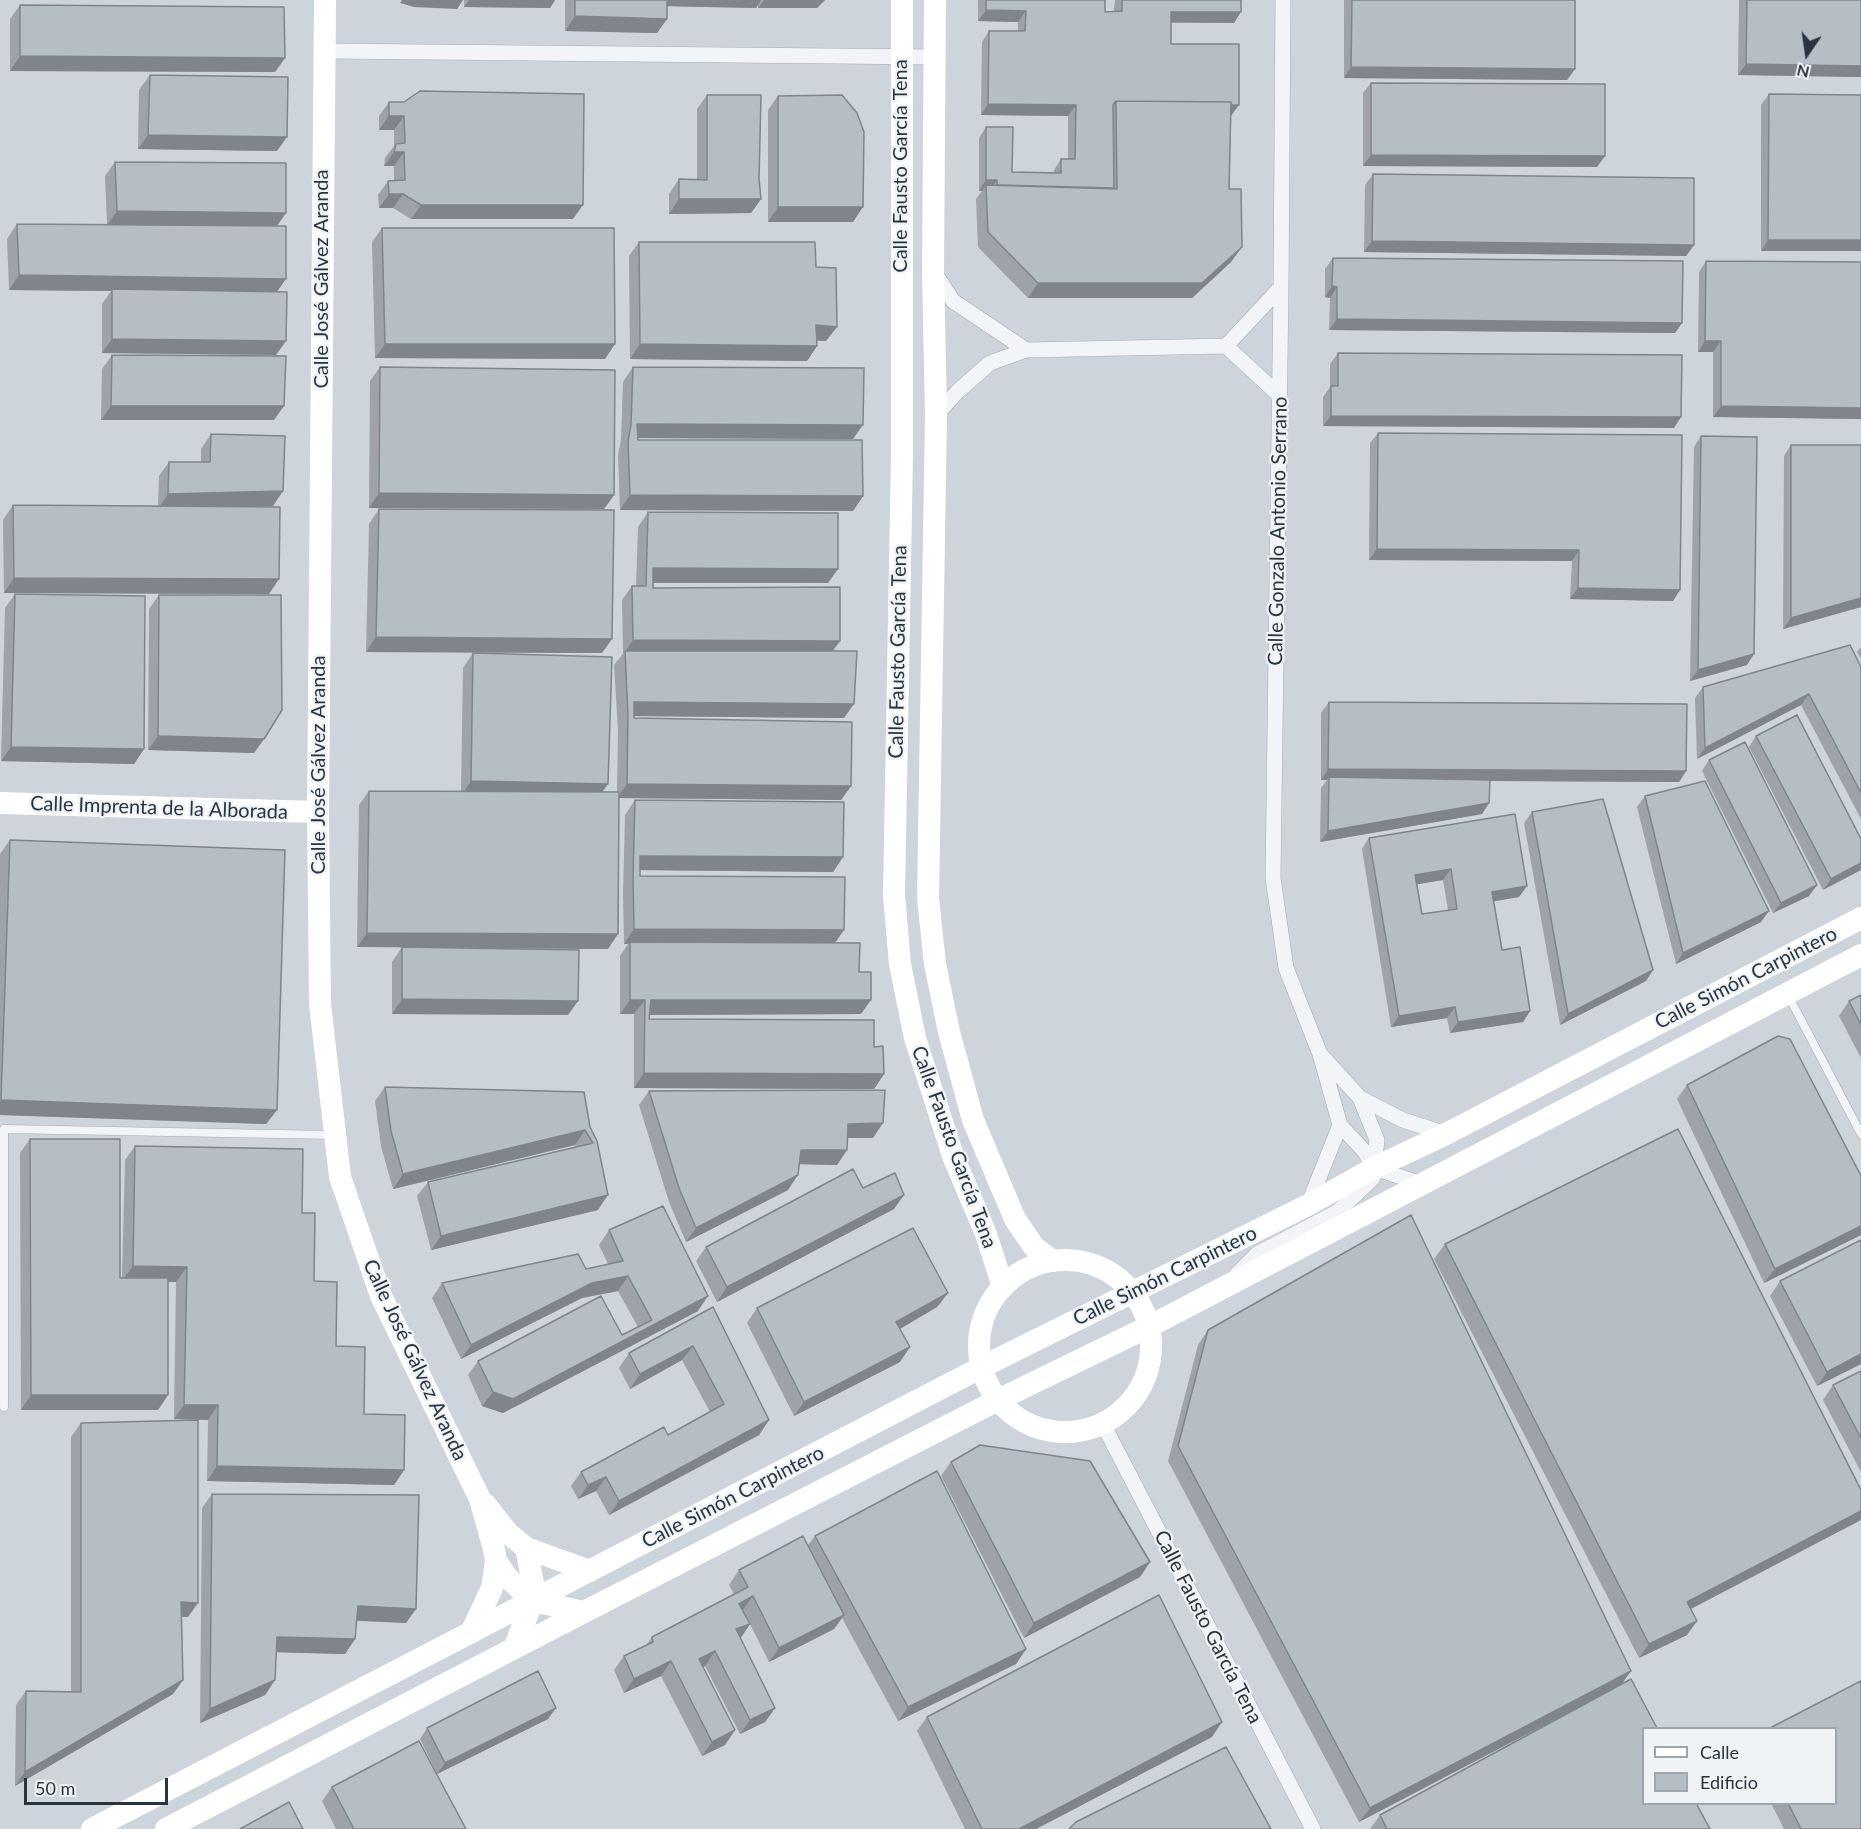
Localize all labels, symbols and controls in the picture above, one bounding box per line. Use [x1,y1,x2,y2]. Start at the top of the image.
north arrow [1777,24,1837,84]
street label: Calle Fausto García Tena [889,59,913,273]
text: N [1795,61,1811,83]
street label: Calle José Gálvez Aranda [310,169,334,389]
street label: Calle Gonzalo Antonio Serrano [1264,396,1292,666]
street label: Calle Fausto García Tena [884,545,912,759]
street label: Calle José Gálvez Aranda [307,655,331,875]
street label: Calle Imprenta de la Alborada [30,792,288,824]
street label: Calle Simón Carpintero [1651,922,1841,1034]
street label: Calle Fausto García Tena [906,1043,1002,1251]
street label: Calle Simón Carpintero [1069,1221,1261,1331]
street label: Calle José Gálvez Aranda [358,1256,472,1464]
street label: Calle Simón Carpintero [638,1441,828,1553]
street label: Calle Fausto García Tena [1149,1526,1267,1728]
legend [1642,1727,1837,1805]
text: Calle [1700,1741,1739,1763]
scale bar [27,1766,171,1804]
text: Edificio [1700,1771,1758,1793]
text: 50 m [35,1777,75,1799]

